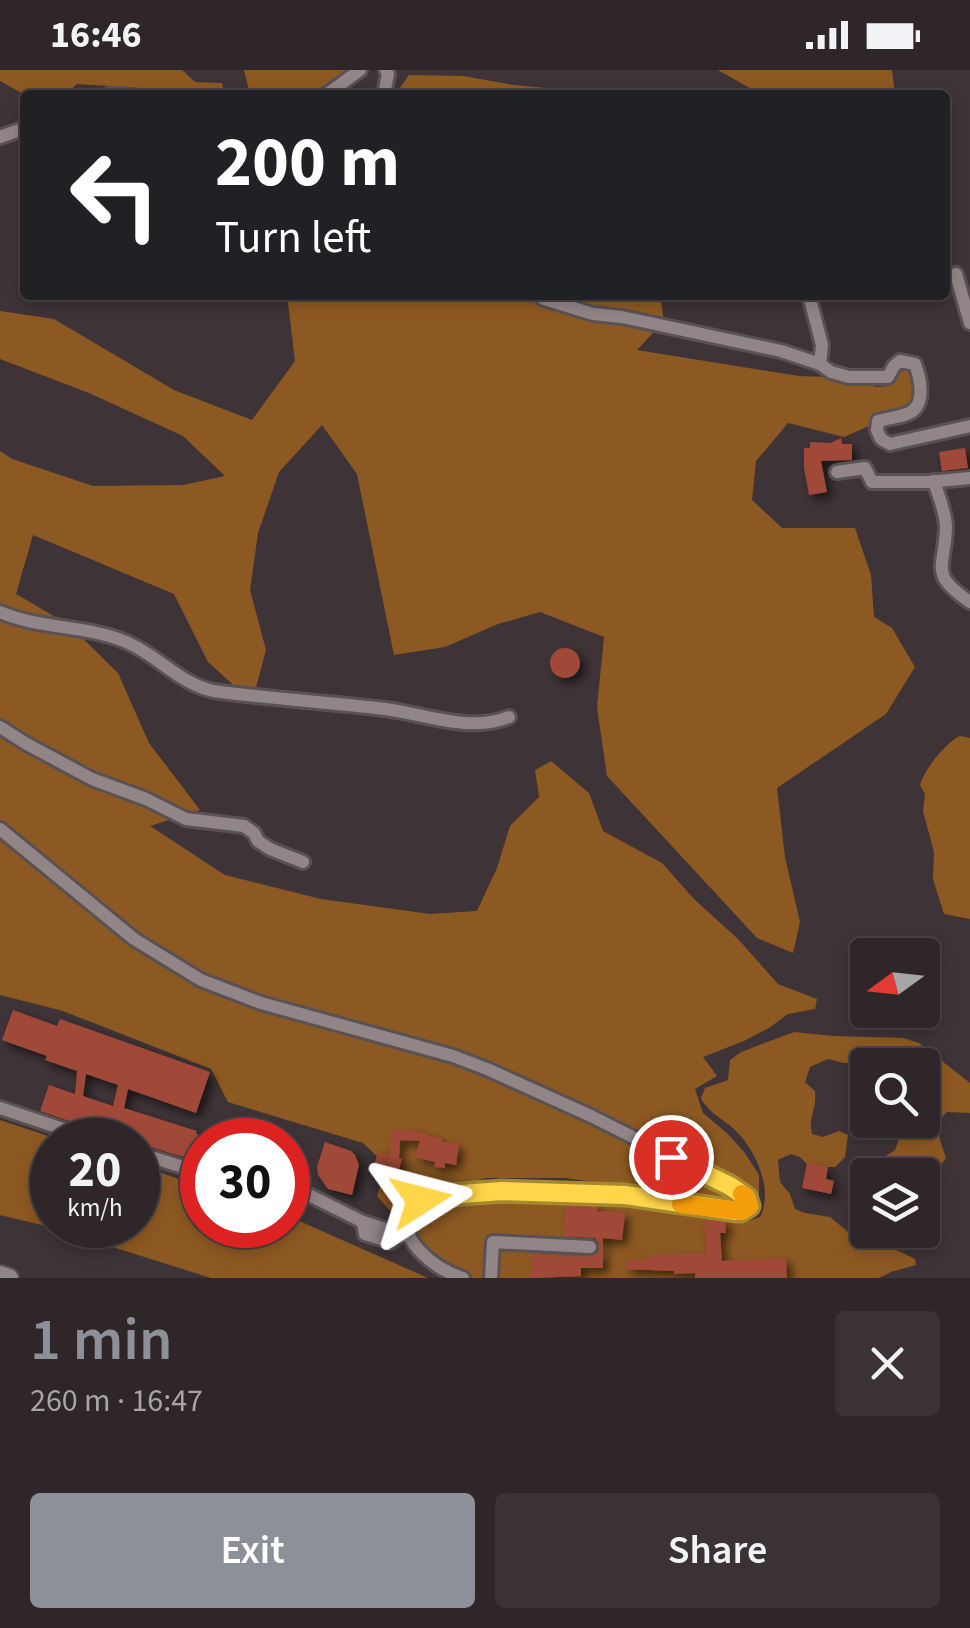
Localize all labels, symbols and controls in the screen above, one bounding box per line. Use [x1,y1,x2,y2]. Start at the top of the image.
text: 16:46 [50,8,142,62]
text: 200 m [215,113,400,213]
icon: left [50,130,180,260]
text: Turn left [215,206,371,270]
north arrow [850,938,940,1028]
map controls [850,938,940,1248]
button: search [850,1048,940,1138]
pin [629,1115,714,1200]
speed limit sign: 30 [180,1118,310,1248]
icon: arrive [644,1130,699,1185]
text: 20 [69,1135,121,1206]
position arrow [369,1148,473,1252]
button: layers [850,1158,940,1248]
text: km/h [67,1190,123,1226]
text: 1 min [30,1298,173,1383]
button: close [835,1311,940,1416]
text: 260 m · 16:47 [30,1378,203,1424]
button: Exit [30,1493,475,1608]
button: Share [495,1493,940,1608]

